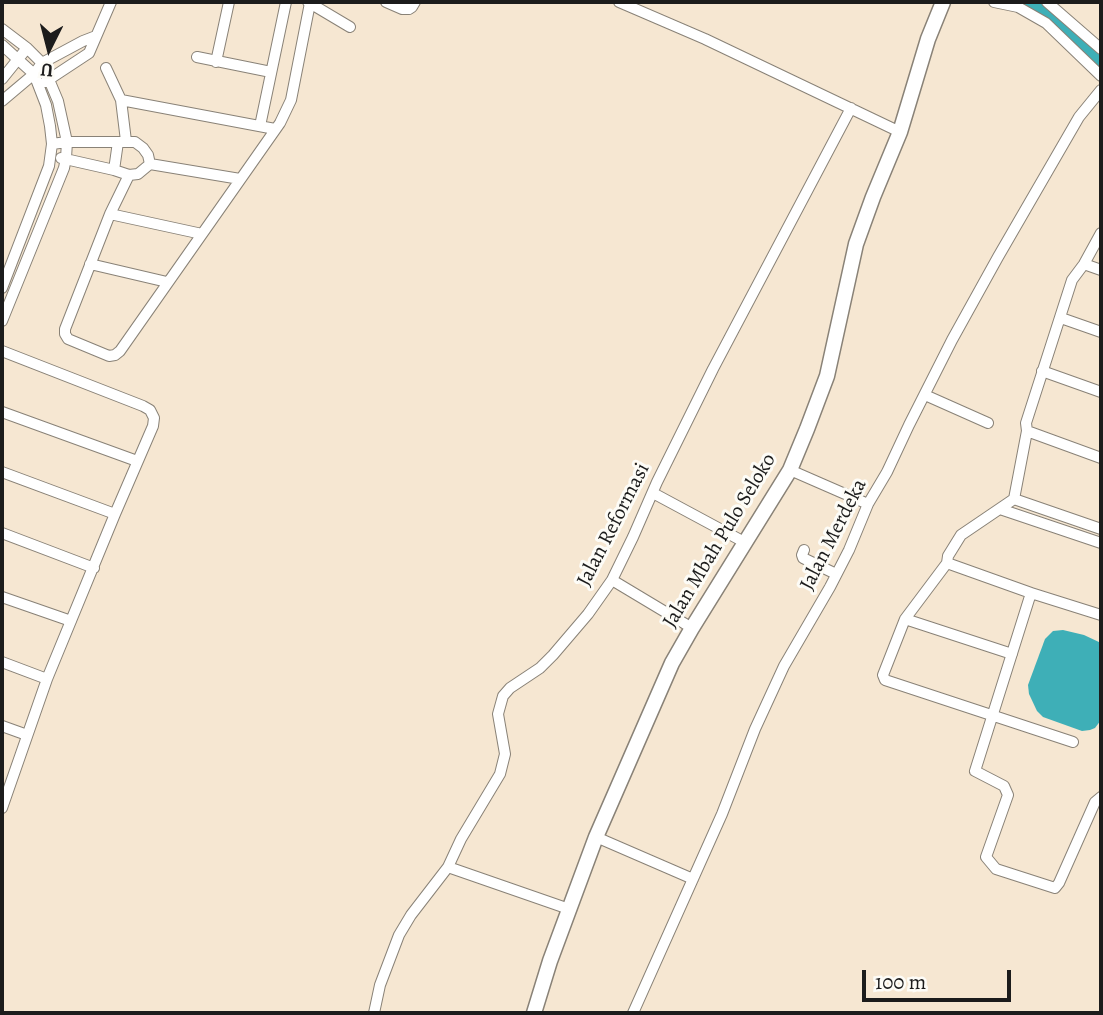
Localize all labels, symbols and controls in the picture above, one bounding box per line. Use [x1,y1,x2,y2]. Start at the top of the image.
north arrow [14,14,84,84]
text: U [39,56,54,83]
street label: Jalan Mbah Pulo Seloko [658,449,782,633]
street label: Jalan Reformasi [572,459,656,591]
street label: Jalan Merdeka [795,475,873,595]
scale bar [865,956,1014,1000]
text: 100 m [875,968,926,996]

